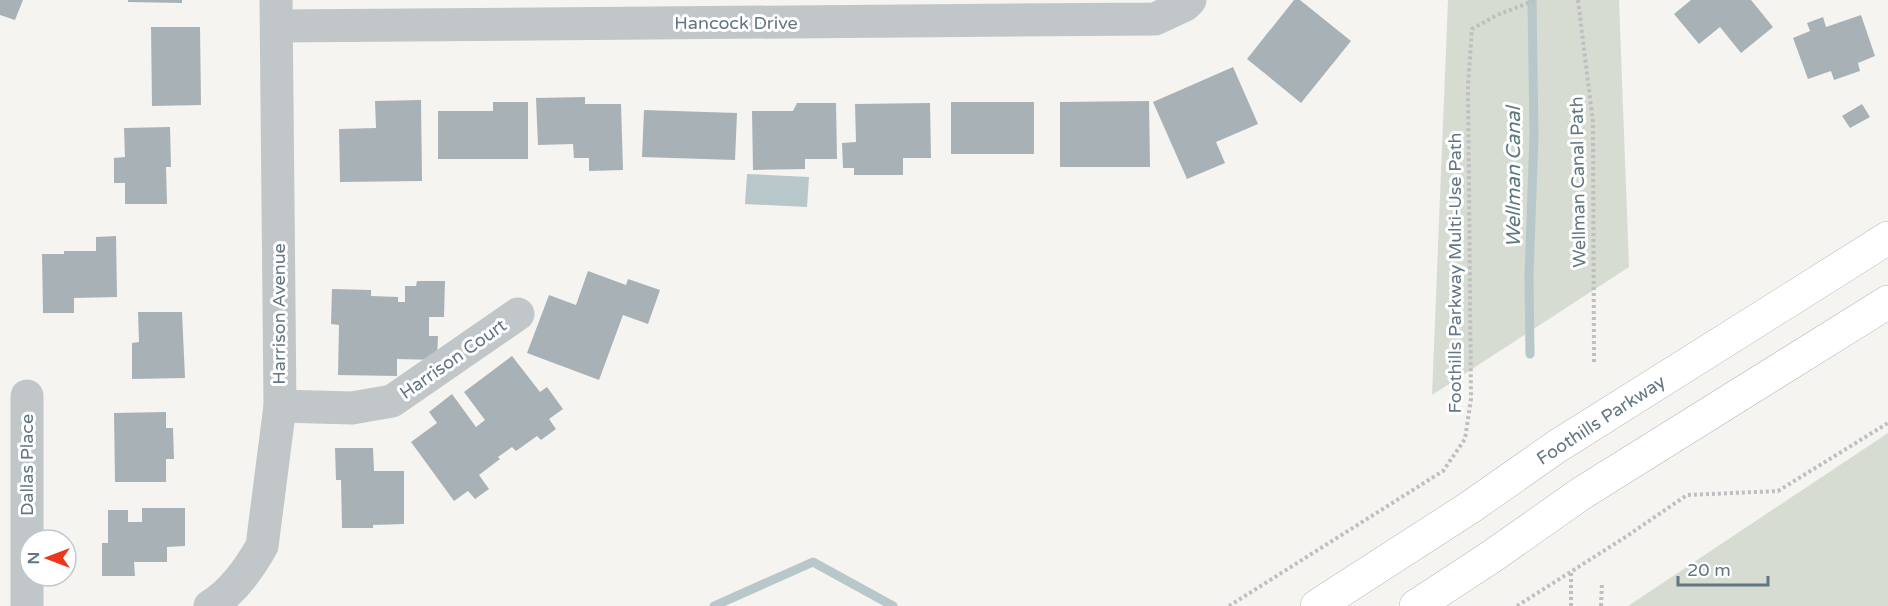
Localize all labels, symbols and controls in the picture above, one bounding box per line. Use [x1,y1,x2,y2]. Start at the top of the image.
street label: Hancock Drive [674,12,798,34]
street label: Wellman Canal Path [1566,96,1590,268]
water label: Wellman Canal [1502,104,1526,248]
street label: Foothills Parkway Multi-Use Path [1444,132,1466,414]
street label: Harrison Avenue [268,243,290,385]
street label: Harrison Court [395,314,511,404]
street label: Foothills Parkway [1533,370,1670,470]
street label: Dallas Place [16,414,38,516]
north arrow [18,528,78,588]
scale bar [1678,549,1768,587]
text: N [24,552,44,564]
text: 20 m [1687,559,1731,581]

